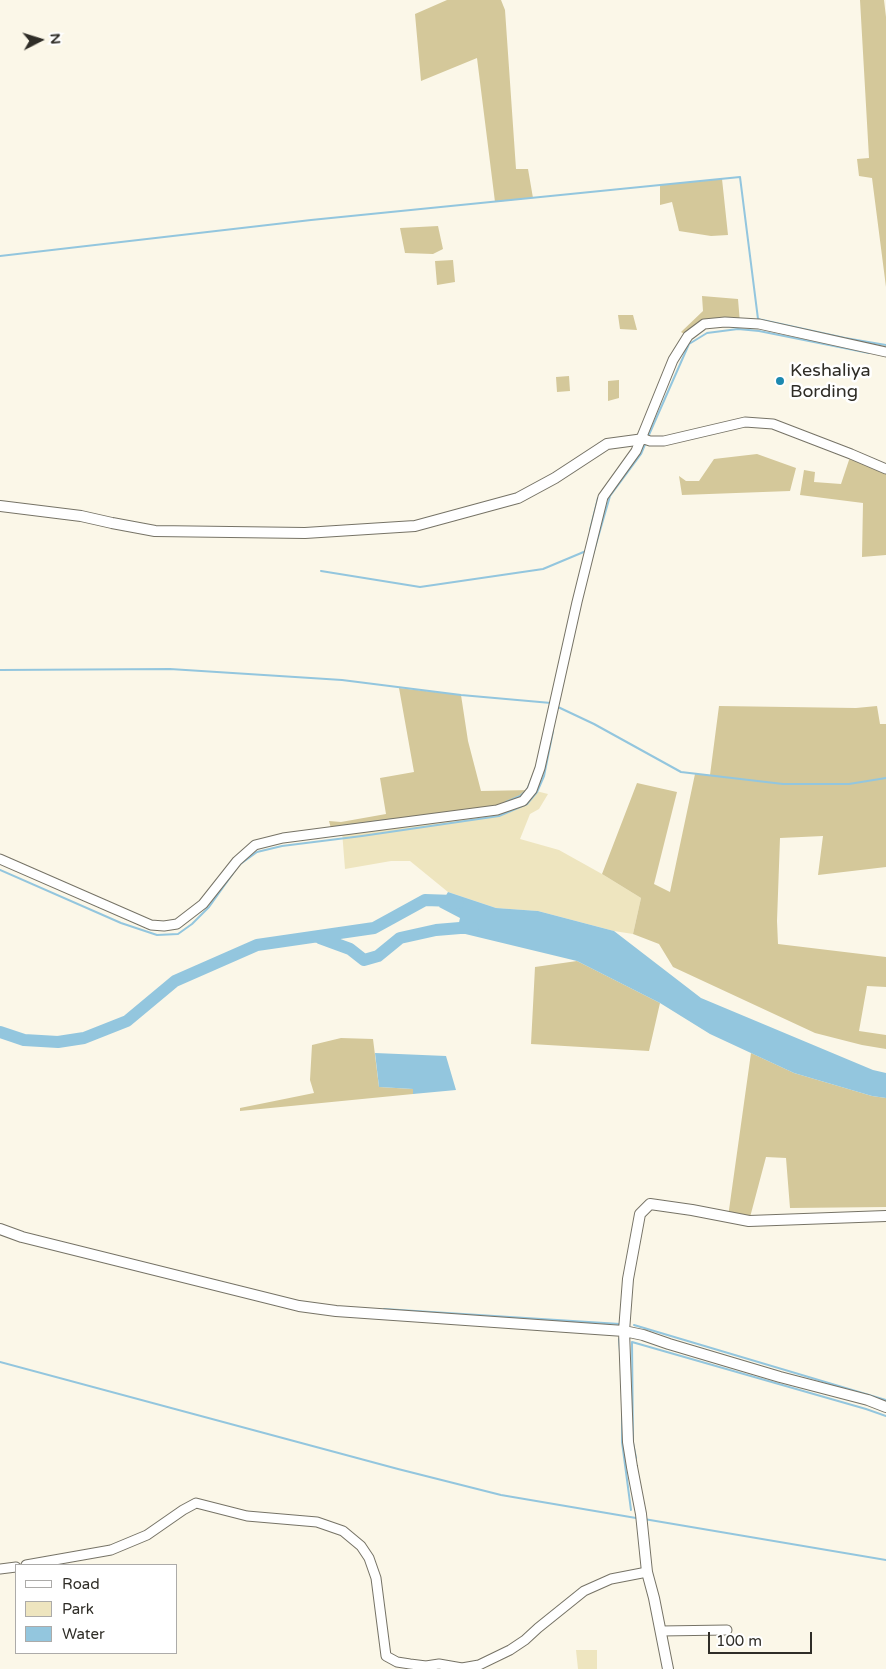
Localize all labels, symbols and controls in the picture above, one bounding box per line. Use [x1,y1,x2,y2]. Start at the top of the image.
north arrow [15,15,65,65]
text: N [46,32,64,45]
place label: Keshaliya Bording [790,360,871,402]
marker: Keshaliya Bording [774,375,786,387]
legend [15,1564,178,1654]
text: Road [62,1575,100,1593]
text: Park [62,1600,94,1618]
scale bar [711,1622,815,1654]
text: Water [62,1625,105,1643]
text: 100 m [716,1632,762,1650]

